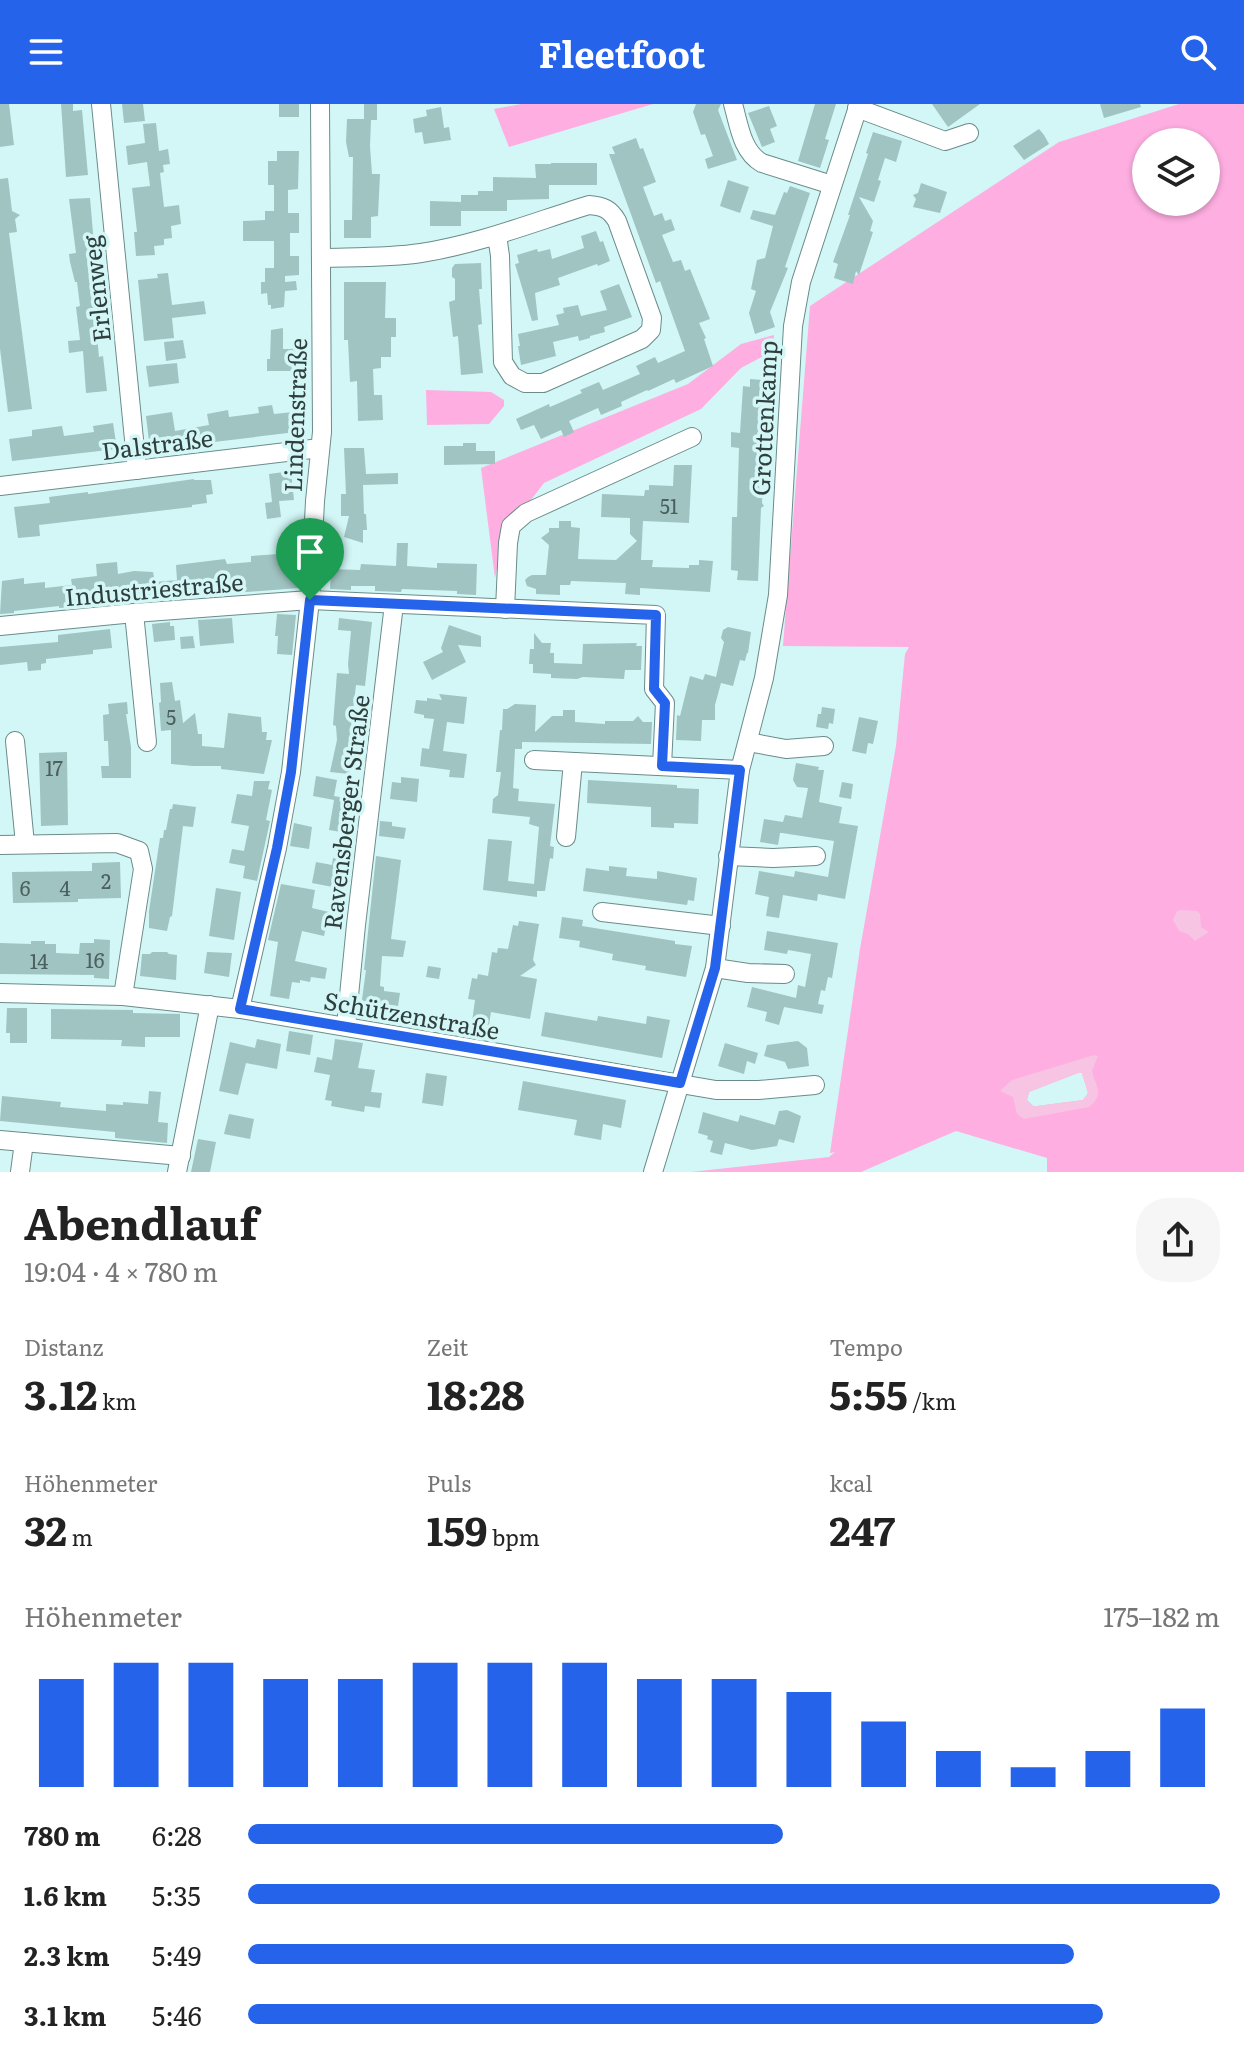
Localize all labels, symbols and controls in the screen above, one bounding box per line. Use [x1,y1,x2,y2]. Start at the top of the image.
text: Fleetfoot [539,26,705,79]
icon: menu [24,30,68,74]
icon: search [1176,30,1220,74]
map controls [1132,128,1220,216]
button: layers [1132,128,1220,216]
street label: Erlenweg [72,233,118,344]
street label: Lindenstraße [274,337,314,493]
street label: Grottenkamp [741,339,785,497]
street label: Dalstraße [99,419,215,467]
house number: 51 [660,490,678,520]
pin [276,518,344,600]
icon: arrive [288,530,332,574]
street label: Industriestraße [63,563,245,613]
street label: Ravensberger Straße [313,692,377,932]
house number: 5 [166,701,176,731]
house number: 17 [45,752,63,782]
house number: 2 [101,865,111,895]
house number: 6 [20,872,31,902]
house number: 4 [59,872,71,902]
house number: 16 [86,944,105,974]
house number: 14 [30,945,48,975]
street label: Schützenstraße [321,981,503,1047]
text: Abendlauf [24,1188,258,1254]
button: share [1136,1198,1220,1282]
text: 19:04 · 4 × 780 m [24,1251,218,1290]
text: Distanz [24,1330,103,1363]
text: Zeit [427,1330,468,1363]
text: Tempo [829,1330,903,1363]
text: 3.12 [24,1363,98,1422]
text: 18:28 [427,1363,525,1422]
text: 5:55 [829,1363,908,1422]
text: km [98,1384,137,1417]
text: /km [908,1384,956,1417]
text: Höhenmeter [24,1466,157,1499]
text: Puls [427,1466,471,1499]
text: kcal [829,1466,873,1499]
text: 32 [24,1499,67,1558]
text: 159 [427,1499,488,1558]
text: 247 [829,1499,895,1558]
text: m [67,1520,93,1553]
text: bpm [488,1520,540,1553]
text: Höhenmeter [24,1596,182,1635]
text: 175–182 m [1103,1596,1220,1635]
text: 780 m [24,1815,101,1854]
text: 6:28 [152,1815,202,1854]
text: 1.6 km [24,1875,107,1914]
text: 5:35 [152,1875,201,1914]
text: 2.3 km [24,1935,110,1974]
text: 5:49 [152,1935,201,1974]
text: 3.1 km [24,1995,106,2034]
text: 5:46 [152,1995,202,2034]

